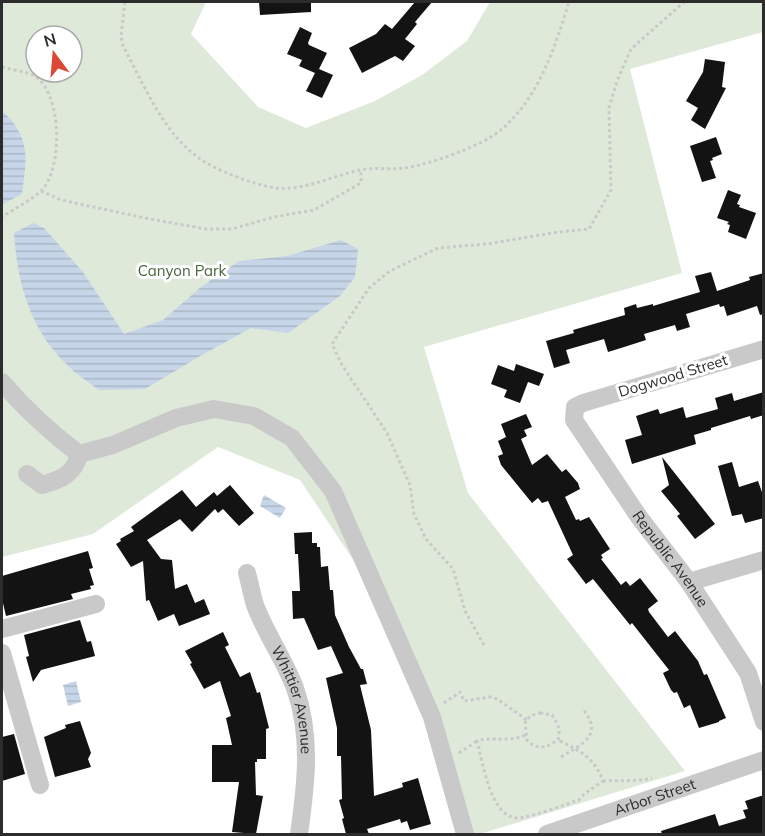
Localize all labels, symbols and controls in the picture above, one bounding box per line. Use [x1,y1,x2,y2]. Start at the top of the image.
north arrow [24,24,84,84]
text: N [41,28,58,51]
park label: Canyon Park [138,261,226,280]
street label: Dogwood Street [616,350,730,401]
street label: Republic Avenue [628,507,713,611]
street label: Whittier Avenue [267,642,316,754]
street label: Arbor Street [611,774,698,819]

